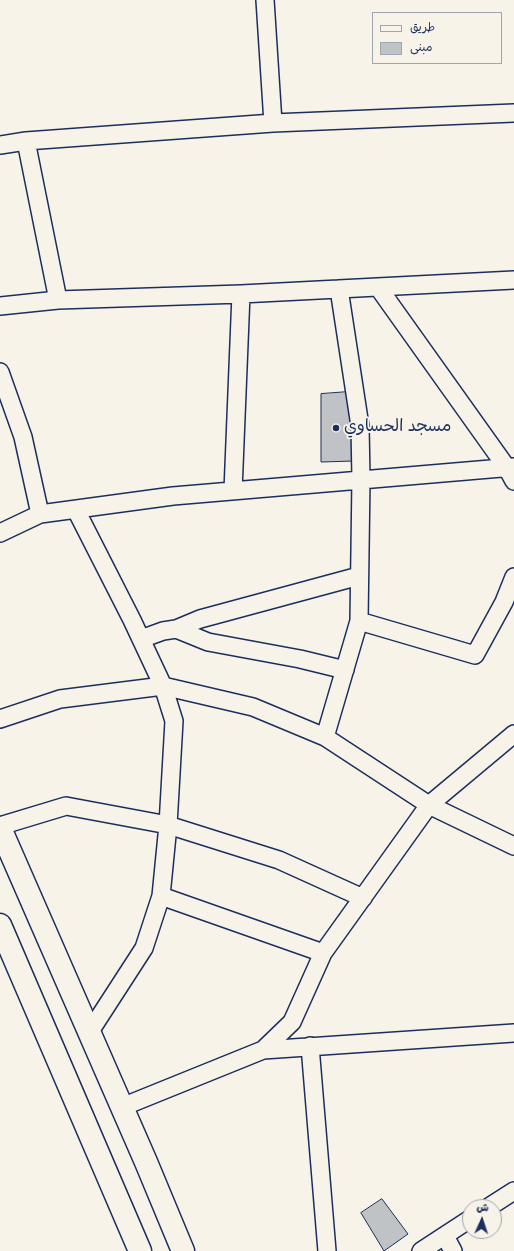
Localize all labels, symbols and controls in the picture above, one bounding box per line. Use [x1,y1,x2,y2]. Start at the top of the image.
legend [372,12,502,64]
text: طريق [410,19,435,37]
text: مبنى [410,39,433,57]
place label: مسجد الحساوي [344,418,451,438]
marker: مسجد الحساوي [331,423,341,433]
north arrow [462,1199,502,1239]
text: ش [476,1200,489,1216]

